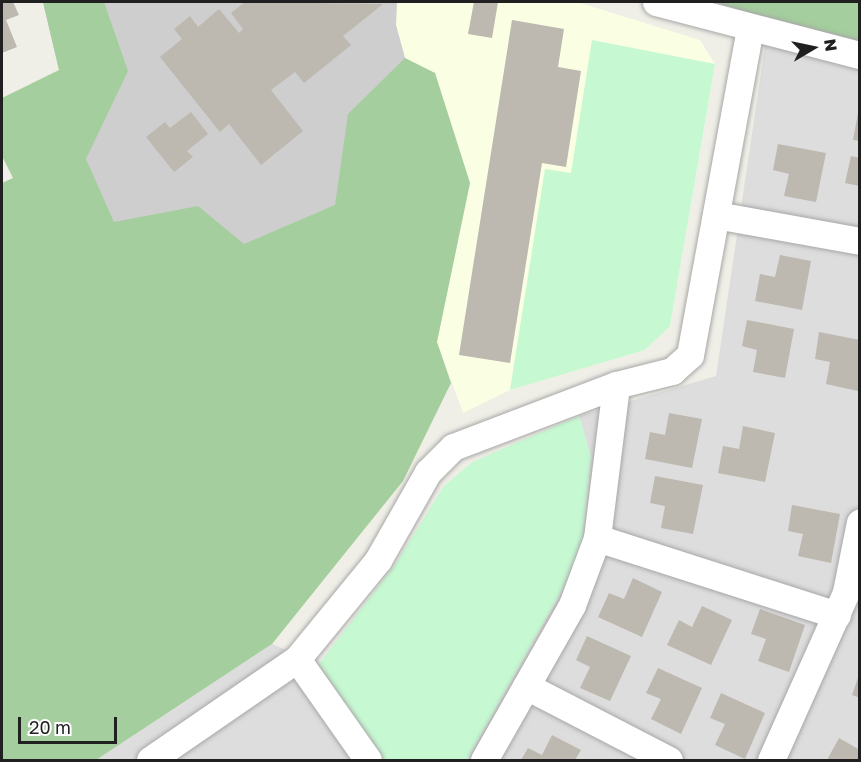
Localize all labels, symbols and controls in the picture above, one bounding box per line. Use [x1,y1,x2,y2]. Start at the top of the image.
north arrow [783,18,843,78]
text: N [820,38,842,53]
scale bar [21,705,120,743]
text: 20 m [29,716,71,738]

